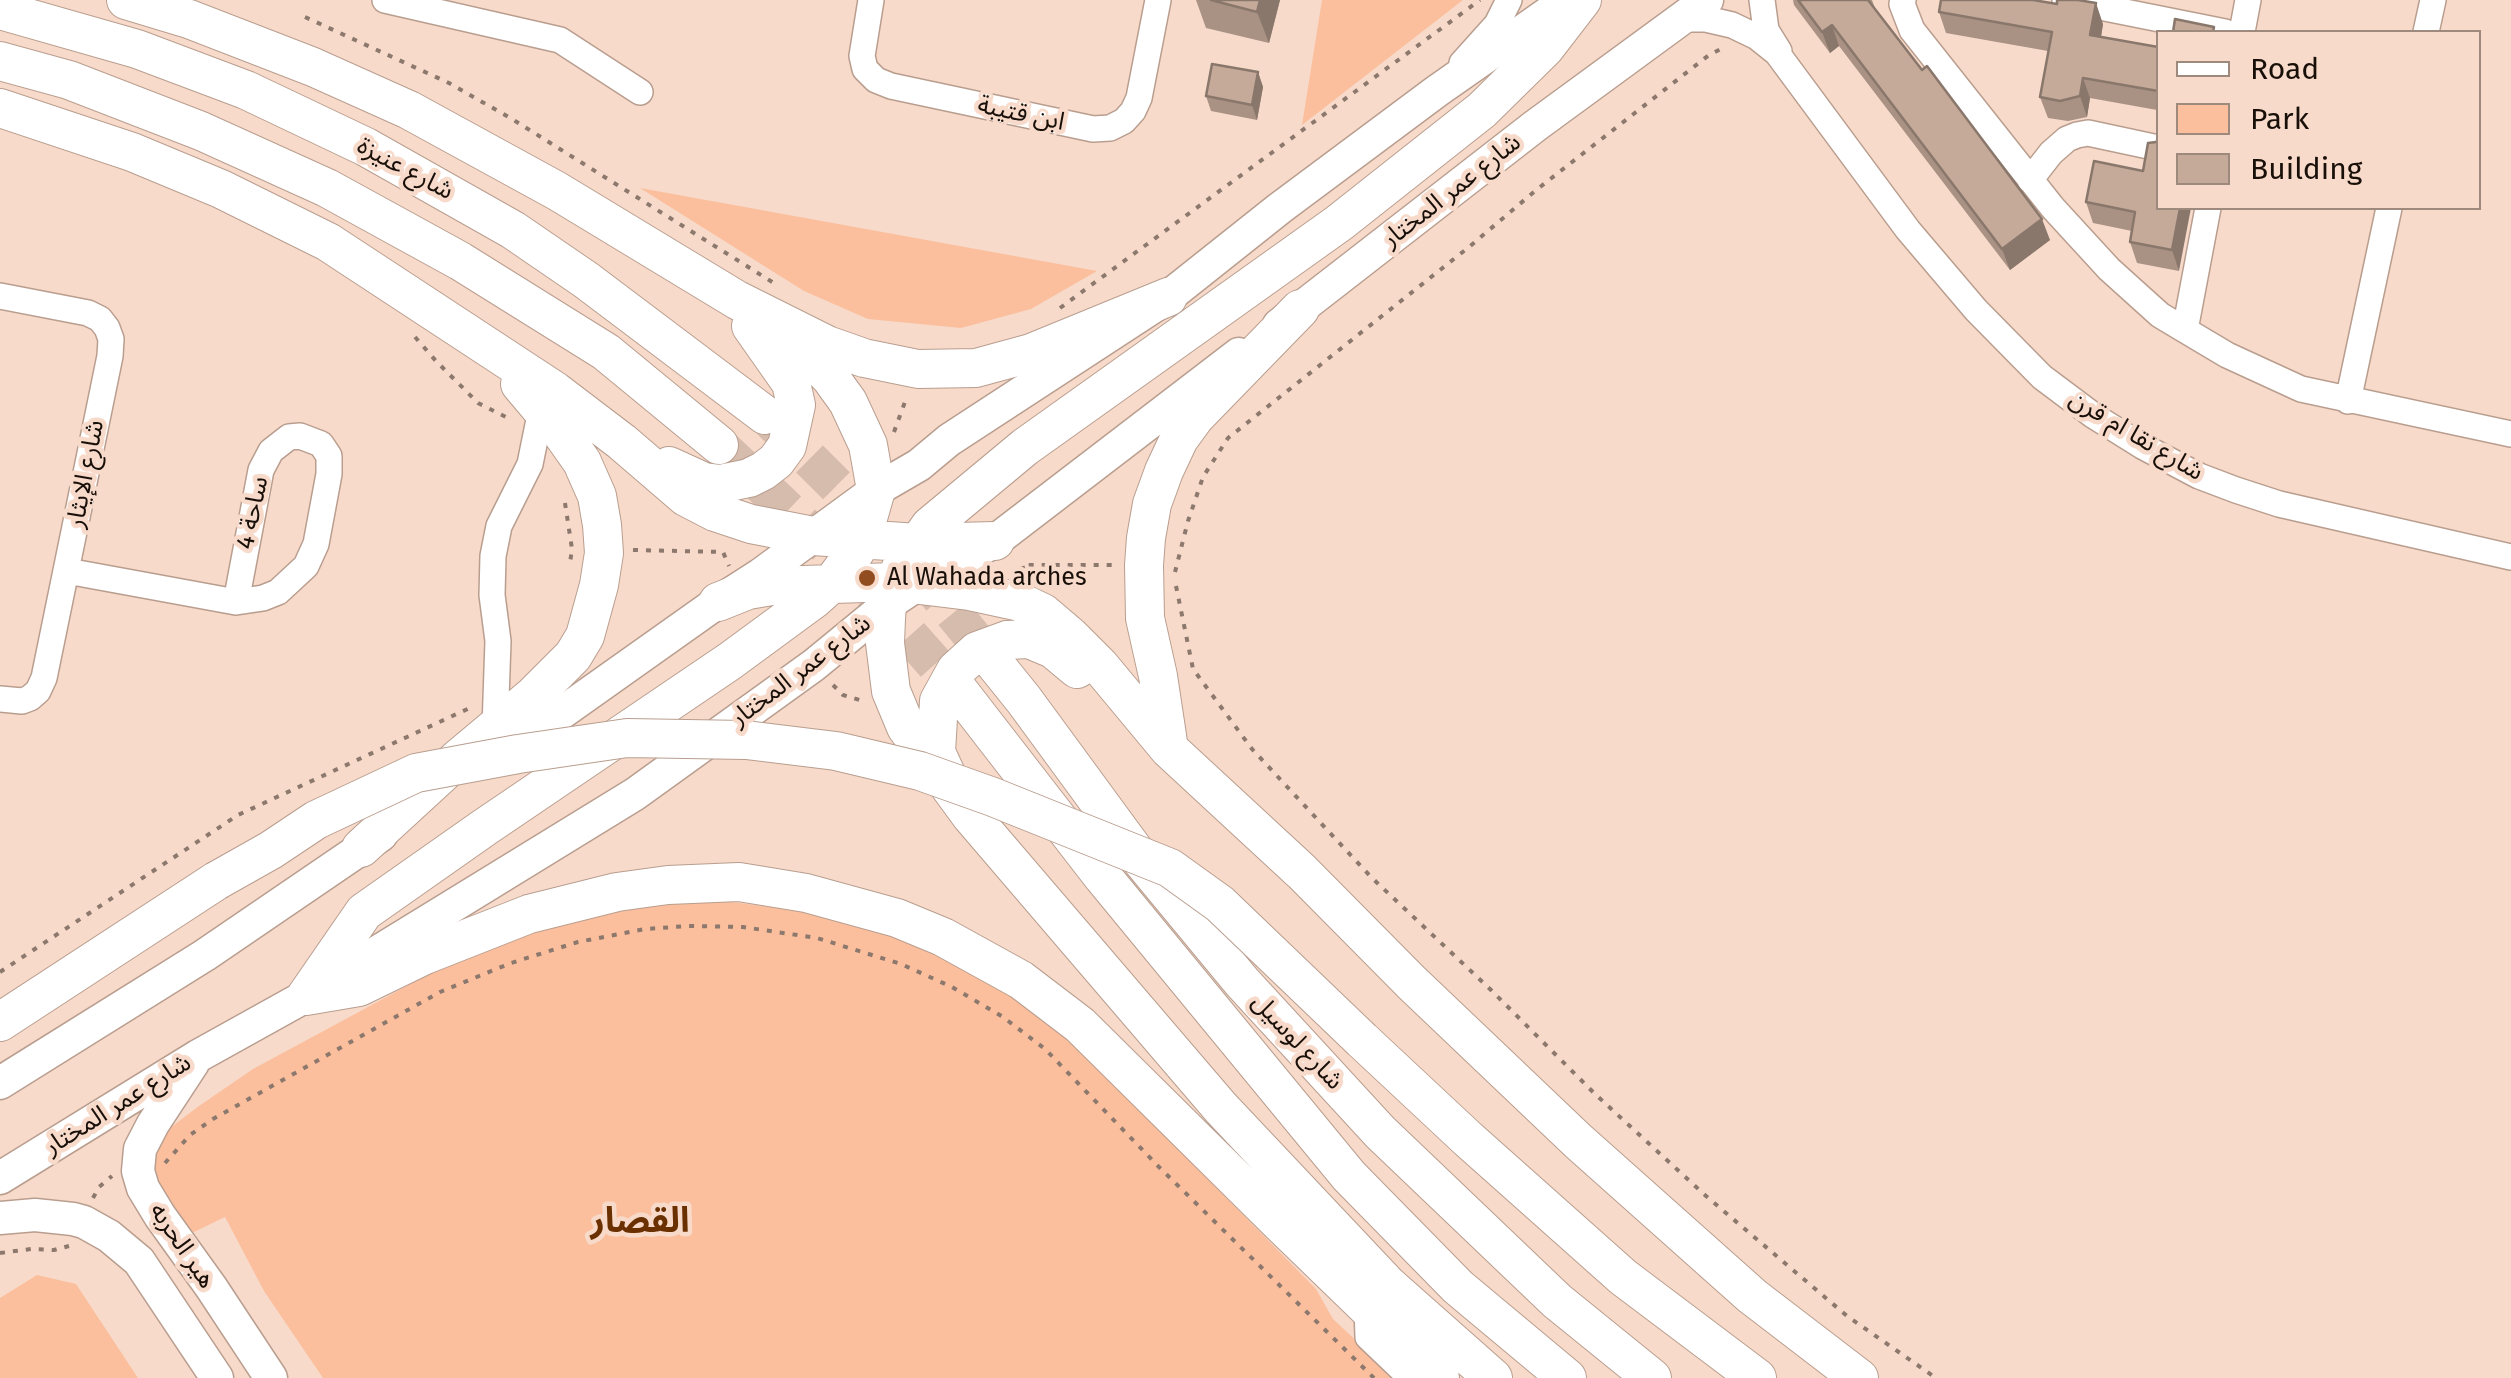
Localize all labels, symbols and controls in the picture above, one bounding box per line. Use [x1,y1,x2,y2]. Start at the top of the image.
legend [2156,30,2481,210]
text: Road [2250,51,2319,87]
street label: ابن قتيبة [975,90,1067,138]
text: Park [2250,101,2309,137]
street label: شارع عمر المختار [1377,128,1527,254]
street label: شارع عنيزة [352,131,458,207]
text: Building [2250,151,2362,187]
street label: شارع نقا ام قرن [2063,384,2209,488]
street label: شارع الإيثار [61,418,111,530]
street label: ساحة 4 [231,474,275,552]
place label: Al Wahada arches [887,563,1087,593]
marker: Al Wahada arches [856,567,878,589]
street label: شارع عمر المختار [725,609,877,733]
street label: شارع لوسيل [1245,988,1349,1096]
street label: شارع عمر المختار [39,1048,197,1162]
street label: هير الحربه [143,1198,221,1294]
district label: القصار [590,1201,690,1243]

